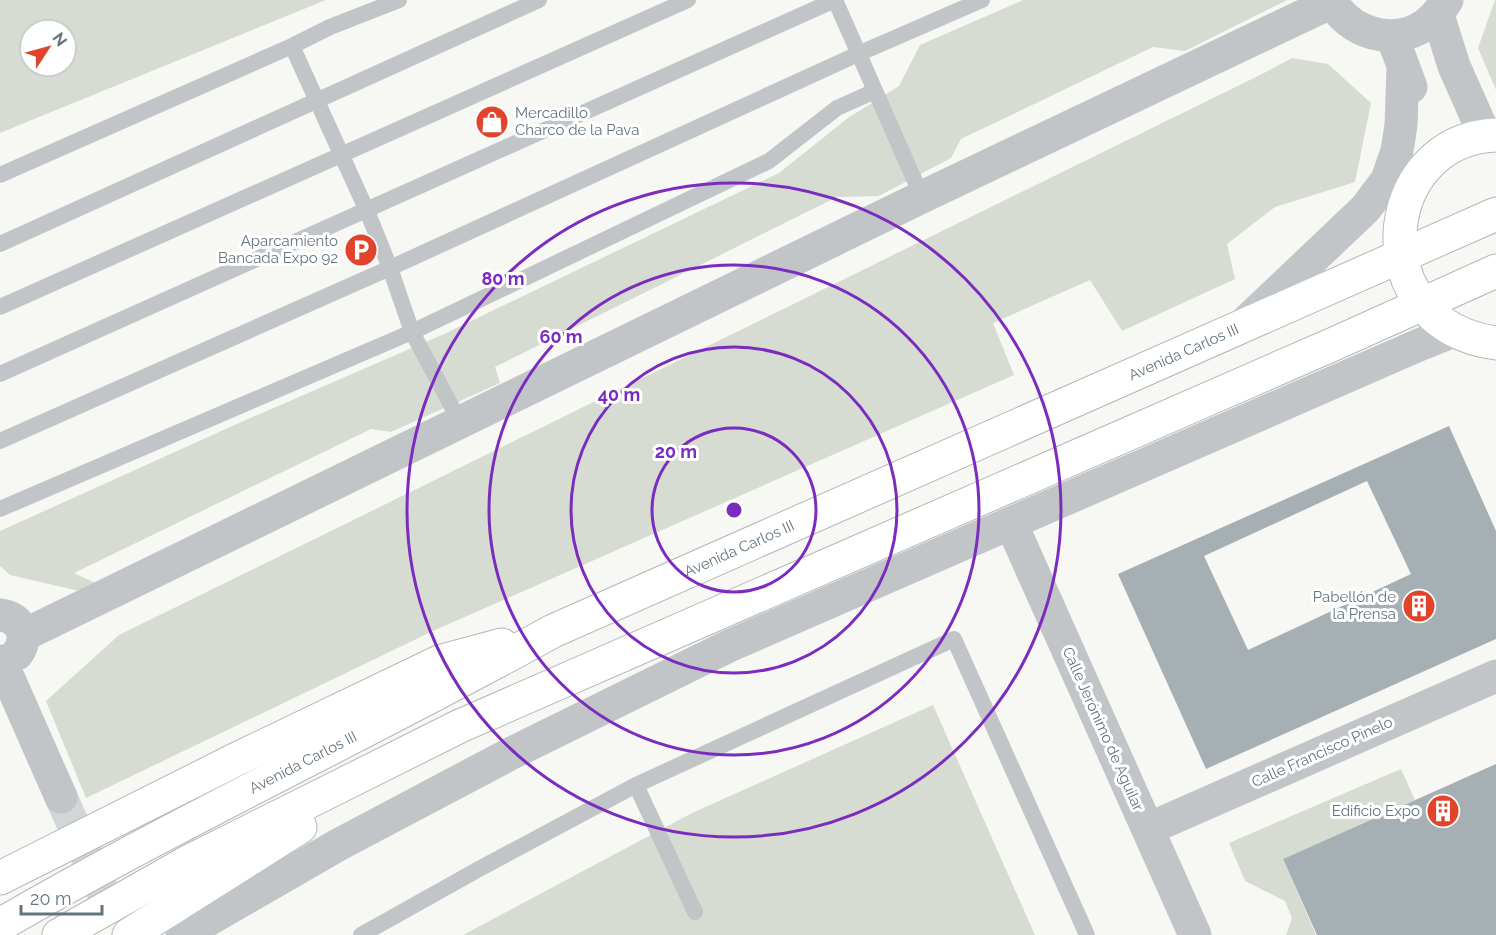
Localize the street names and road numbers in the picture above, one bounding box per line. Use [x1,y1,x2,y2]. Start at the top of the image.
street label: Avenida Carlos III [1126,320,1242,384]
street label: Avenida Carlos III [681,516,797,581]
street label: Calle Jerónimo de Aguilar [1059,644,1148,814]
street label: Calle Francisco Pinelo [1249,713,1395,791]
street label: Avenida Carlos III [246,727,360,798]

